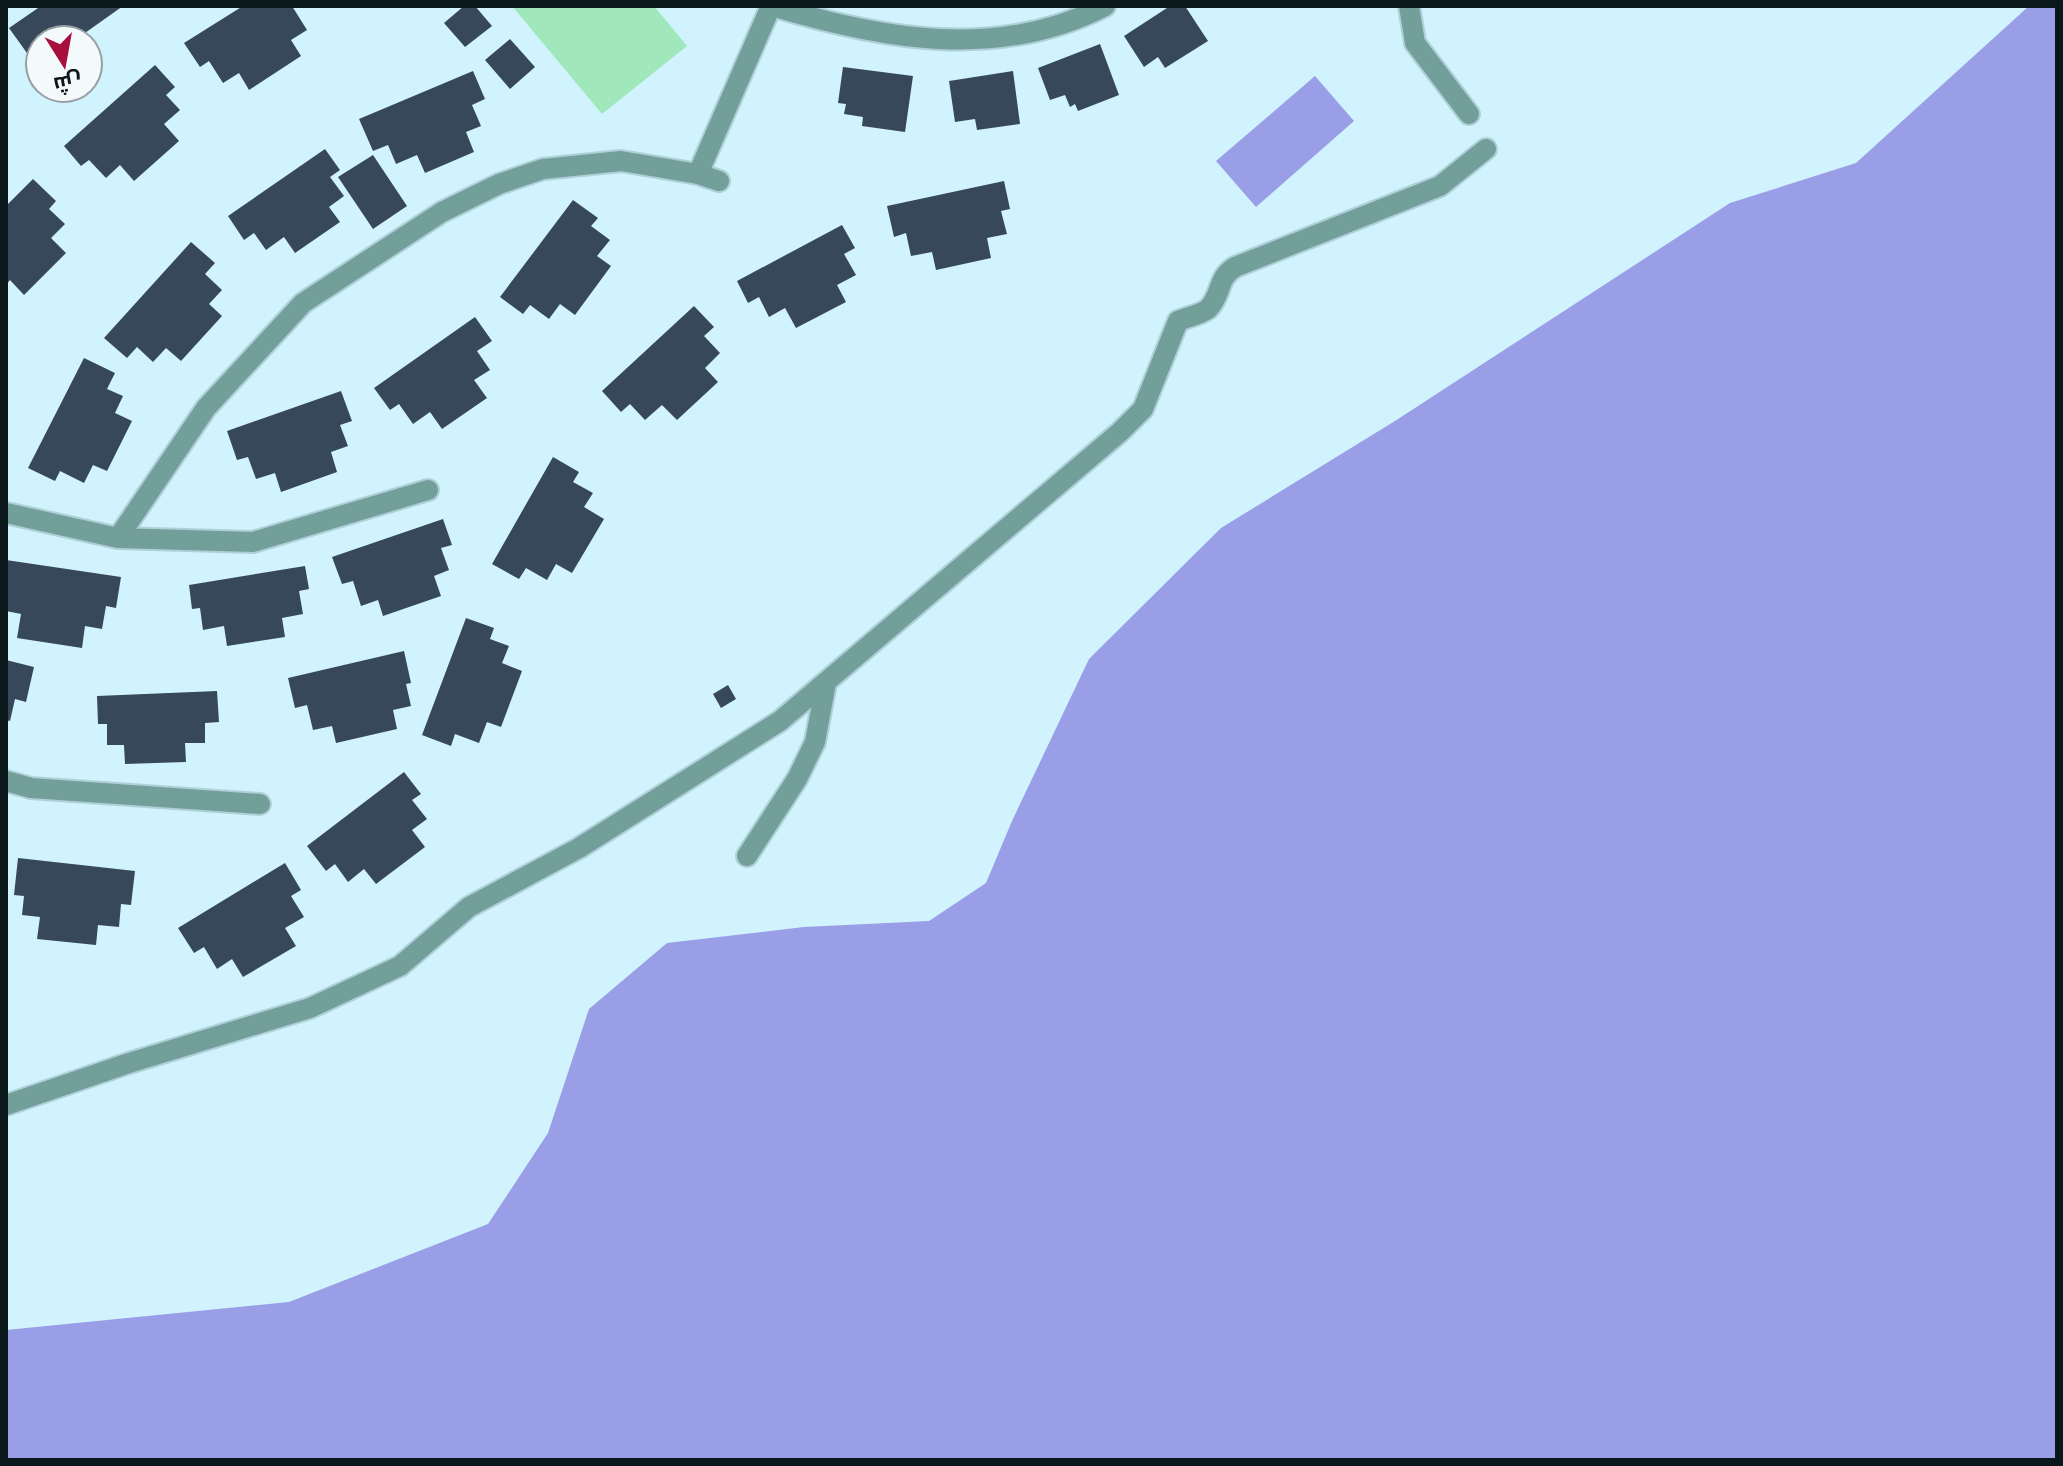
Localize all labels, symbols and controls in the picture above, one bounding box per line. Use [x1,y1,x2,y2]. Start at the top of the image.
north arrow [24,24,104,104]
text: ش [51,67,84,100]

